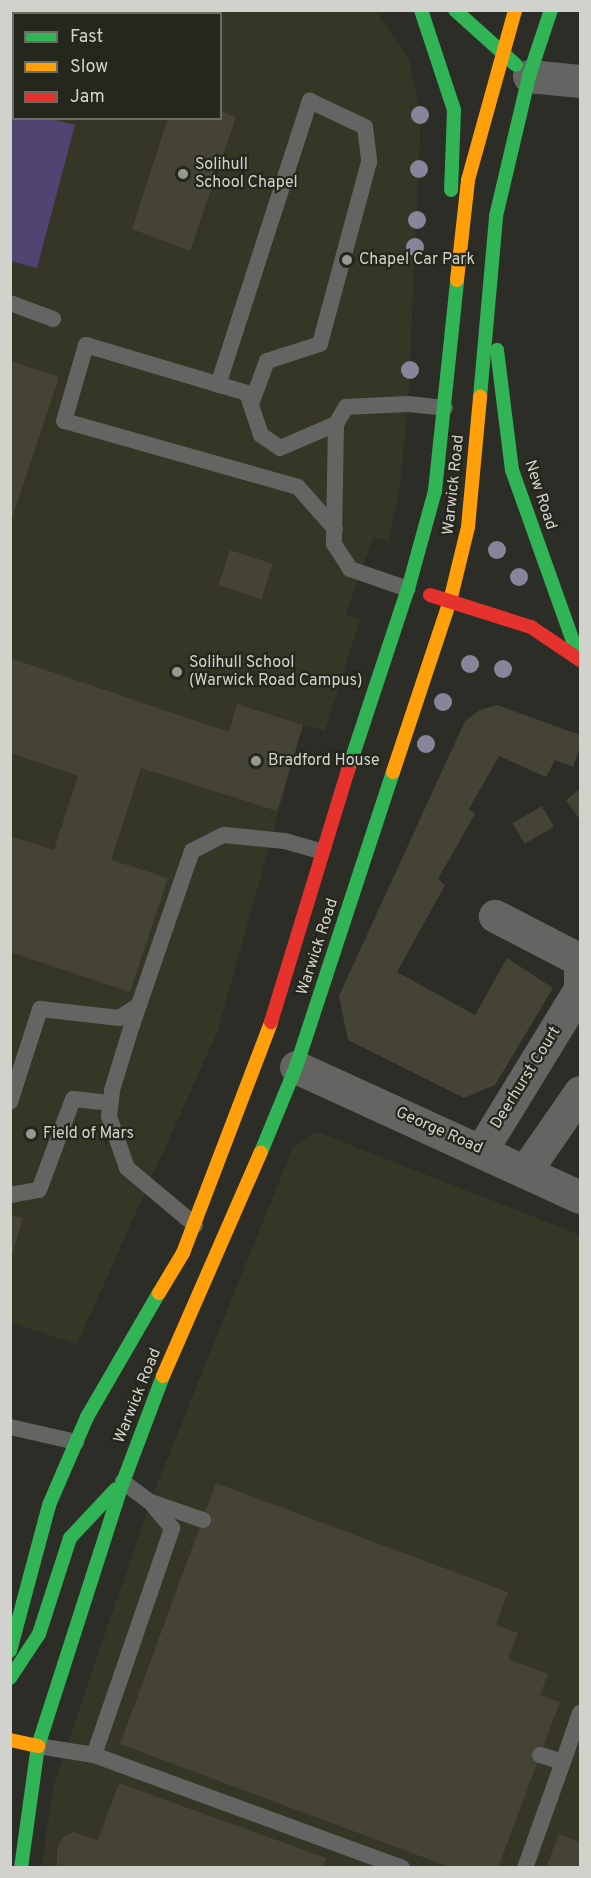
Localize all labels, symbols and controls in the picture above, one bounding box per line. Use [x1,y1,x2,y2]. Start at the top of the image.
legend [12,12,222,120]
text: Fast [70,26,103,49]
text: Slow [70,56,108,79]
text: Jam [70,86,105,109]
place label: Solihull School Chapel [195,155,298,193]
marker: Solihull School Chapel [176,167,190,181]
place label: Chapel Car Park [359,250,475,270]
marker: Chapel Car Park [340,253,354,267]
street label: Warwick Road [439,434,469,536]
street label: New Road [520,458,560,532]
place label: Solihull School (Warwick Road Campus) [189,653,362,691]
marker: Solihull School (Warwick Road Campus) [170,665,184,679]
place label: Bradford House [268,751,380,771]
marker: Bradford House [249,754,263,768]
street label: Warwick Road [293,896,343,998]
street label: Deerhurst Court [487,1023,565,1133]
street label: George Road [393,1103,485,1159]
place label: Field of Mars [43,1124,134,1144]
marker: Field of Mars [24,1127,38,1141]
street label: Warwick Road [110,1346,166,1446]

